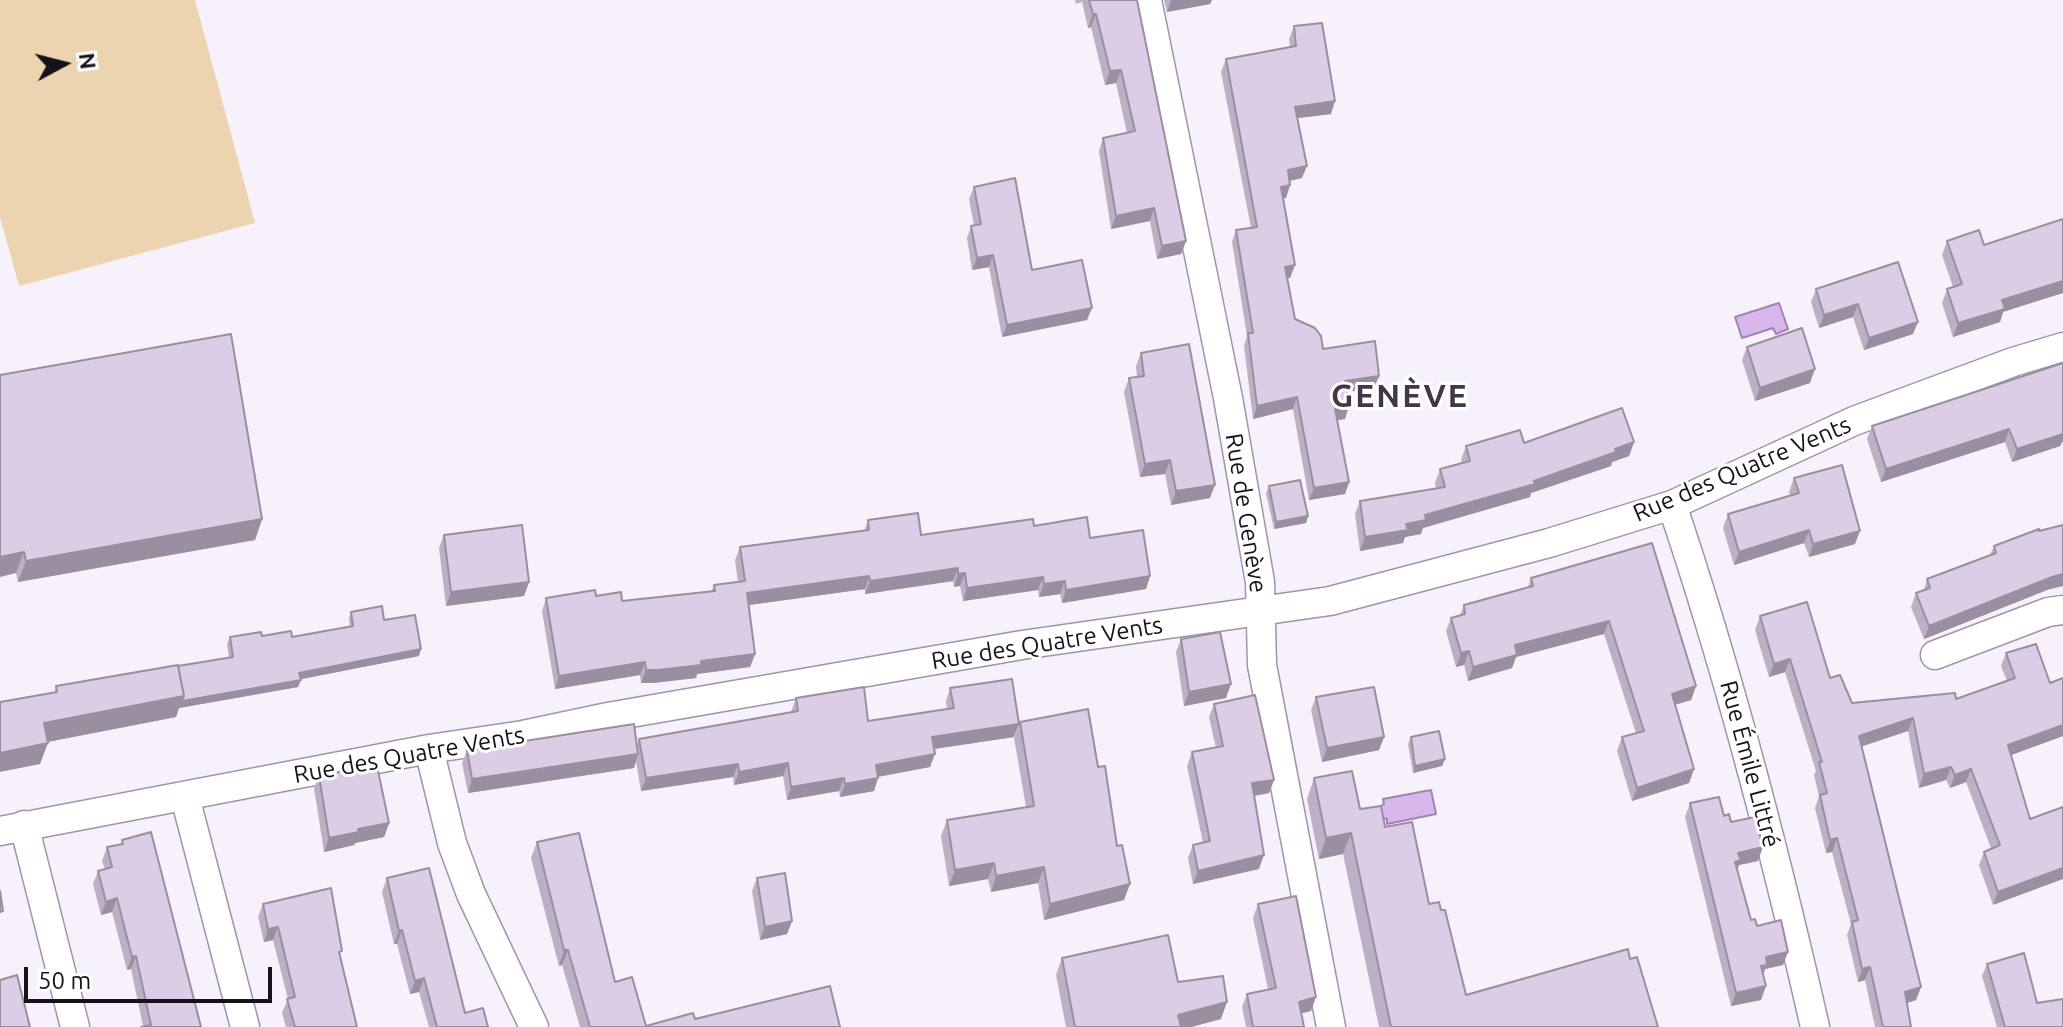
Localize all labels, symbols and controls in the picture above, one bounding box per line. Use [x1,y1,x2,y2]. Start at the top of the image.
north arrow [24,24,104,104]
text: N [75,51,102,71]
district label: GENÈVE [1331,377,1469,415]
street label: Rue des Quatre Vents [1629,410,1855,528]
street label: Rue de Genève [1219,431,1273,595]
street label: Rue des Quatre Vents [929,610,1165,676]
street label: Rue Émile Littré [1714,677,1786,851]
street label: Rue des Quatre Vents [291,721,527,789]
scale bar [28,951,276,1001]
text: 50 m [38,967,91,994]

